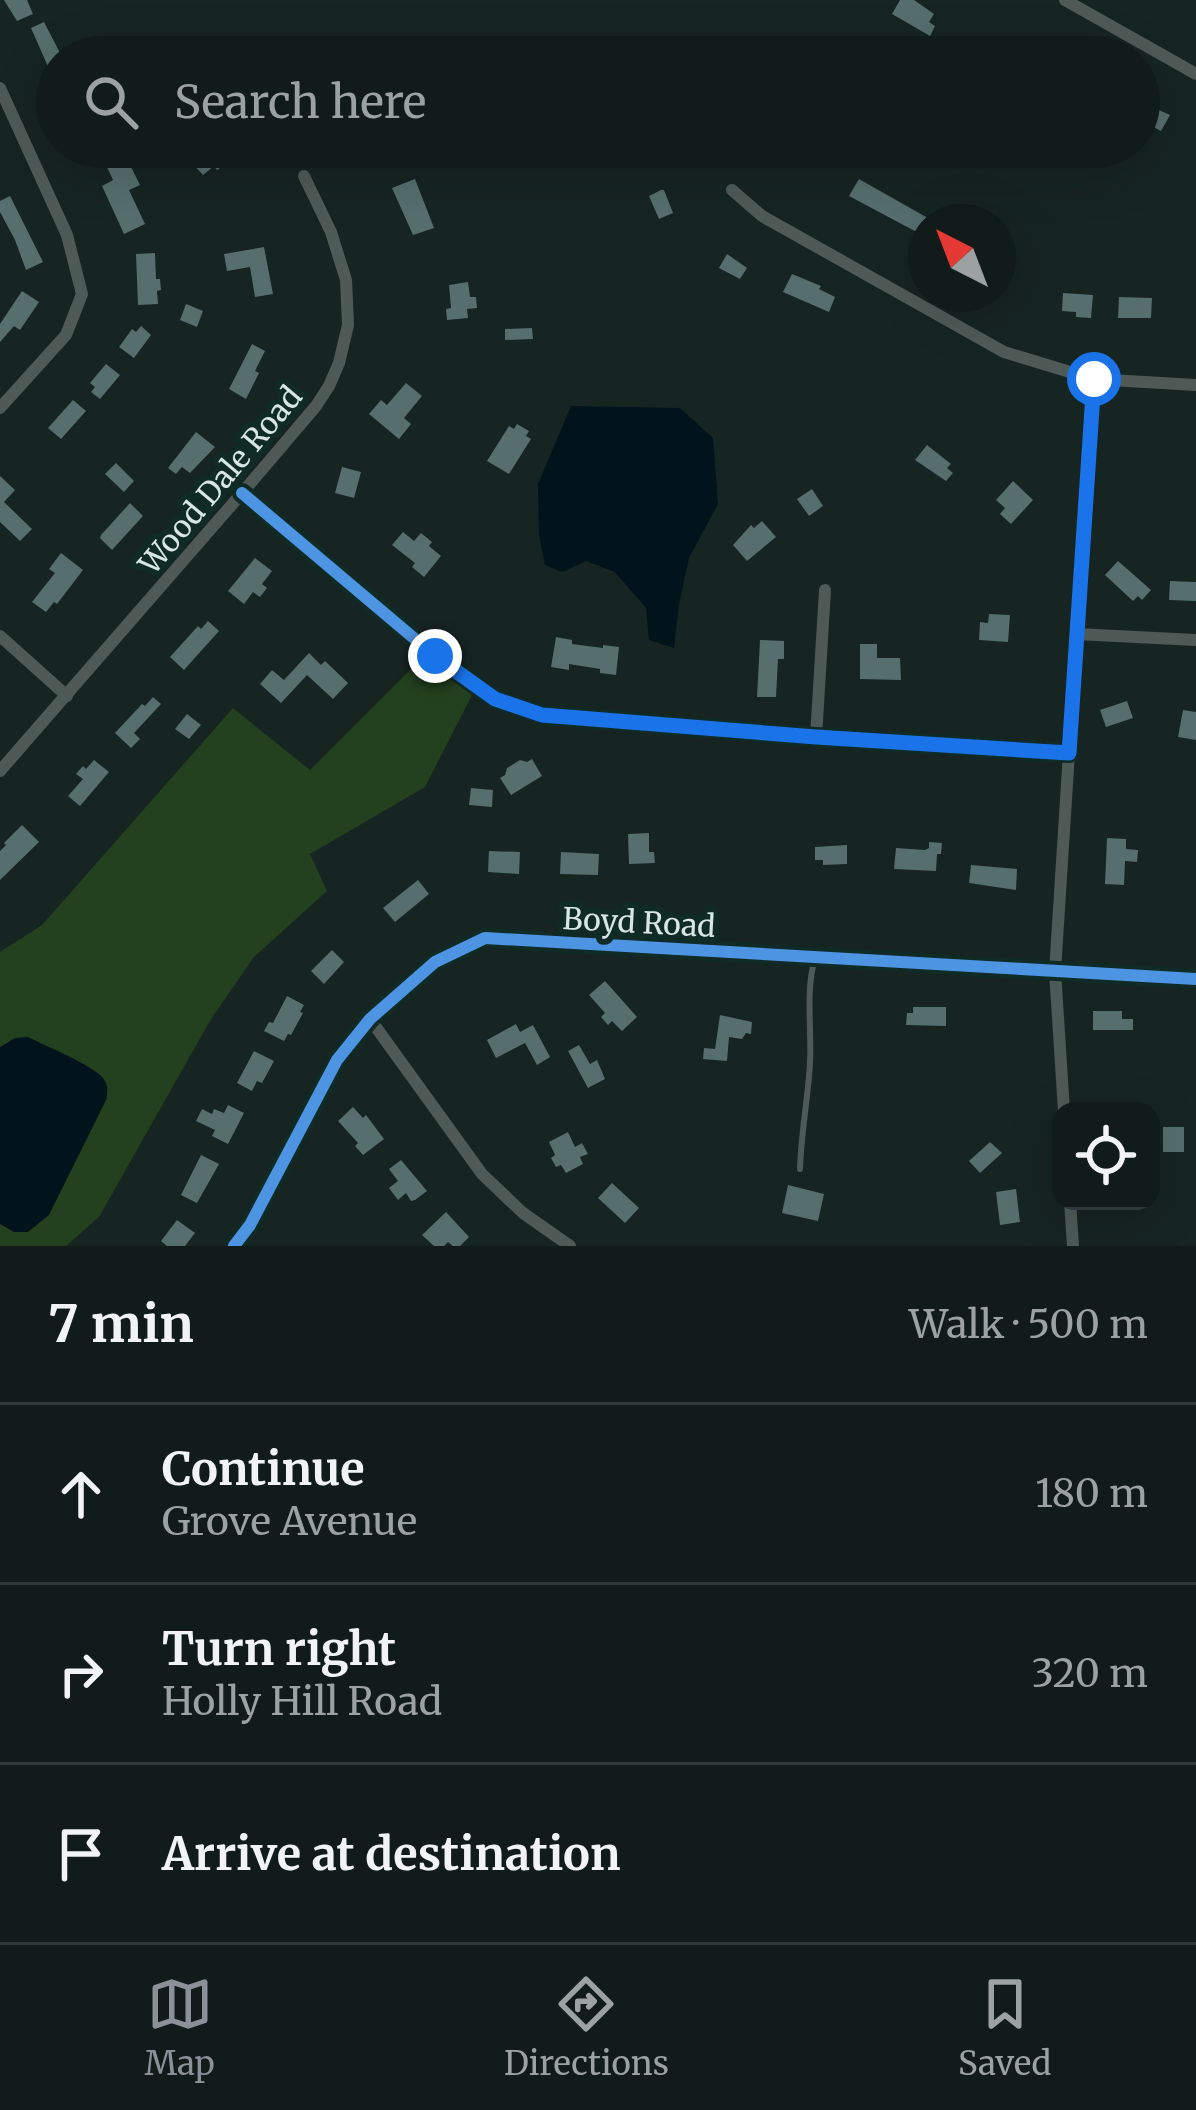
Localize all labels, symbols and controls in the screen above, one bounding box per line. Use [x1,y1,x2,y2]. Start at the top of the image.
search box [36,36,1160,168]
icon: search [78,69,144,135]
text: Search here [174,74,426,130]
north arrow [908,204,1016,312]
route start [1067,352,1121,406]
street label: Wood Dale Road [130,378,310,583]
route end [408,629,462,683]
street label: Boyd Road [562,899,716,945]
map controls [1052,1102,1160,1210]
button: locate [1052,1102,1160,1210]
text: 7 min [48,1292,194,1356]
text: Walk · 500 m [909,1300,1148,1349]
text: Continue [162,1441,364,1497]
icon: ahead [48,1461,114,1527]
text: 180 m [1035,1469,1148,1518]
text: Grove Avenue [162,1497,417,1546]
text: Turn right [162,1621,396,1677]
icon: right [48,1641,114,1707]
text: 320 m [1031,1649,1148,1698]
text: Holly Hill Road [162,1677,442,1726]
icon: arrive [48,1821,114,1887]
text: Arrive at destination [162,1826,620,1882]
tab: Map [145,1971,215,2084]
tab: Directions [504,1971,669,2084]
tab: Saved [958,1971,1051,2084]

